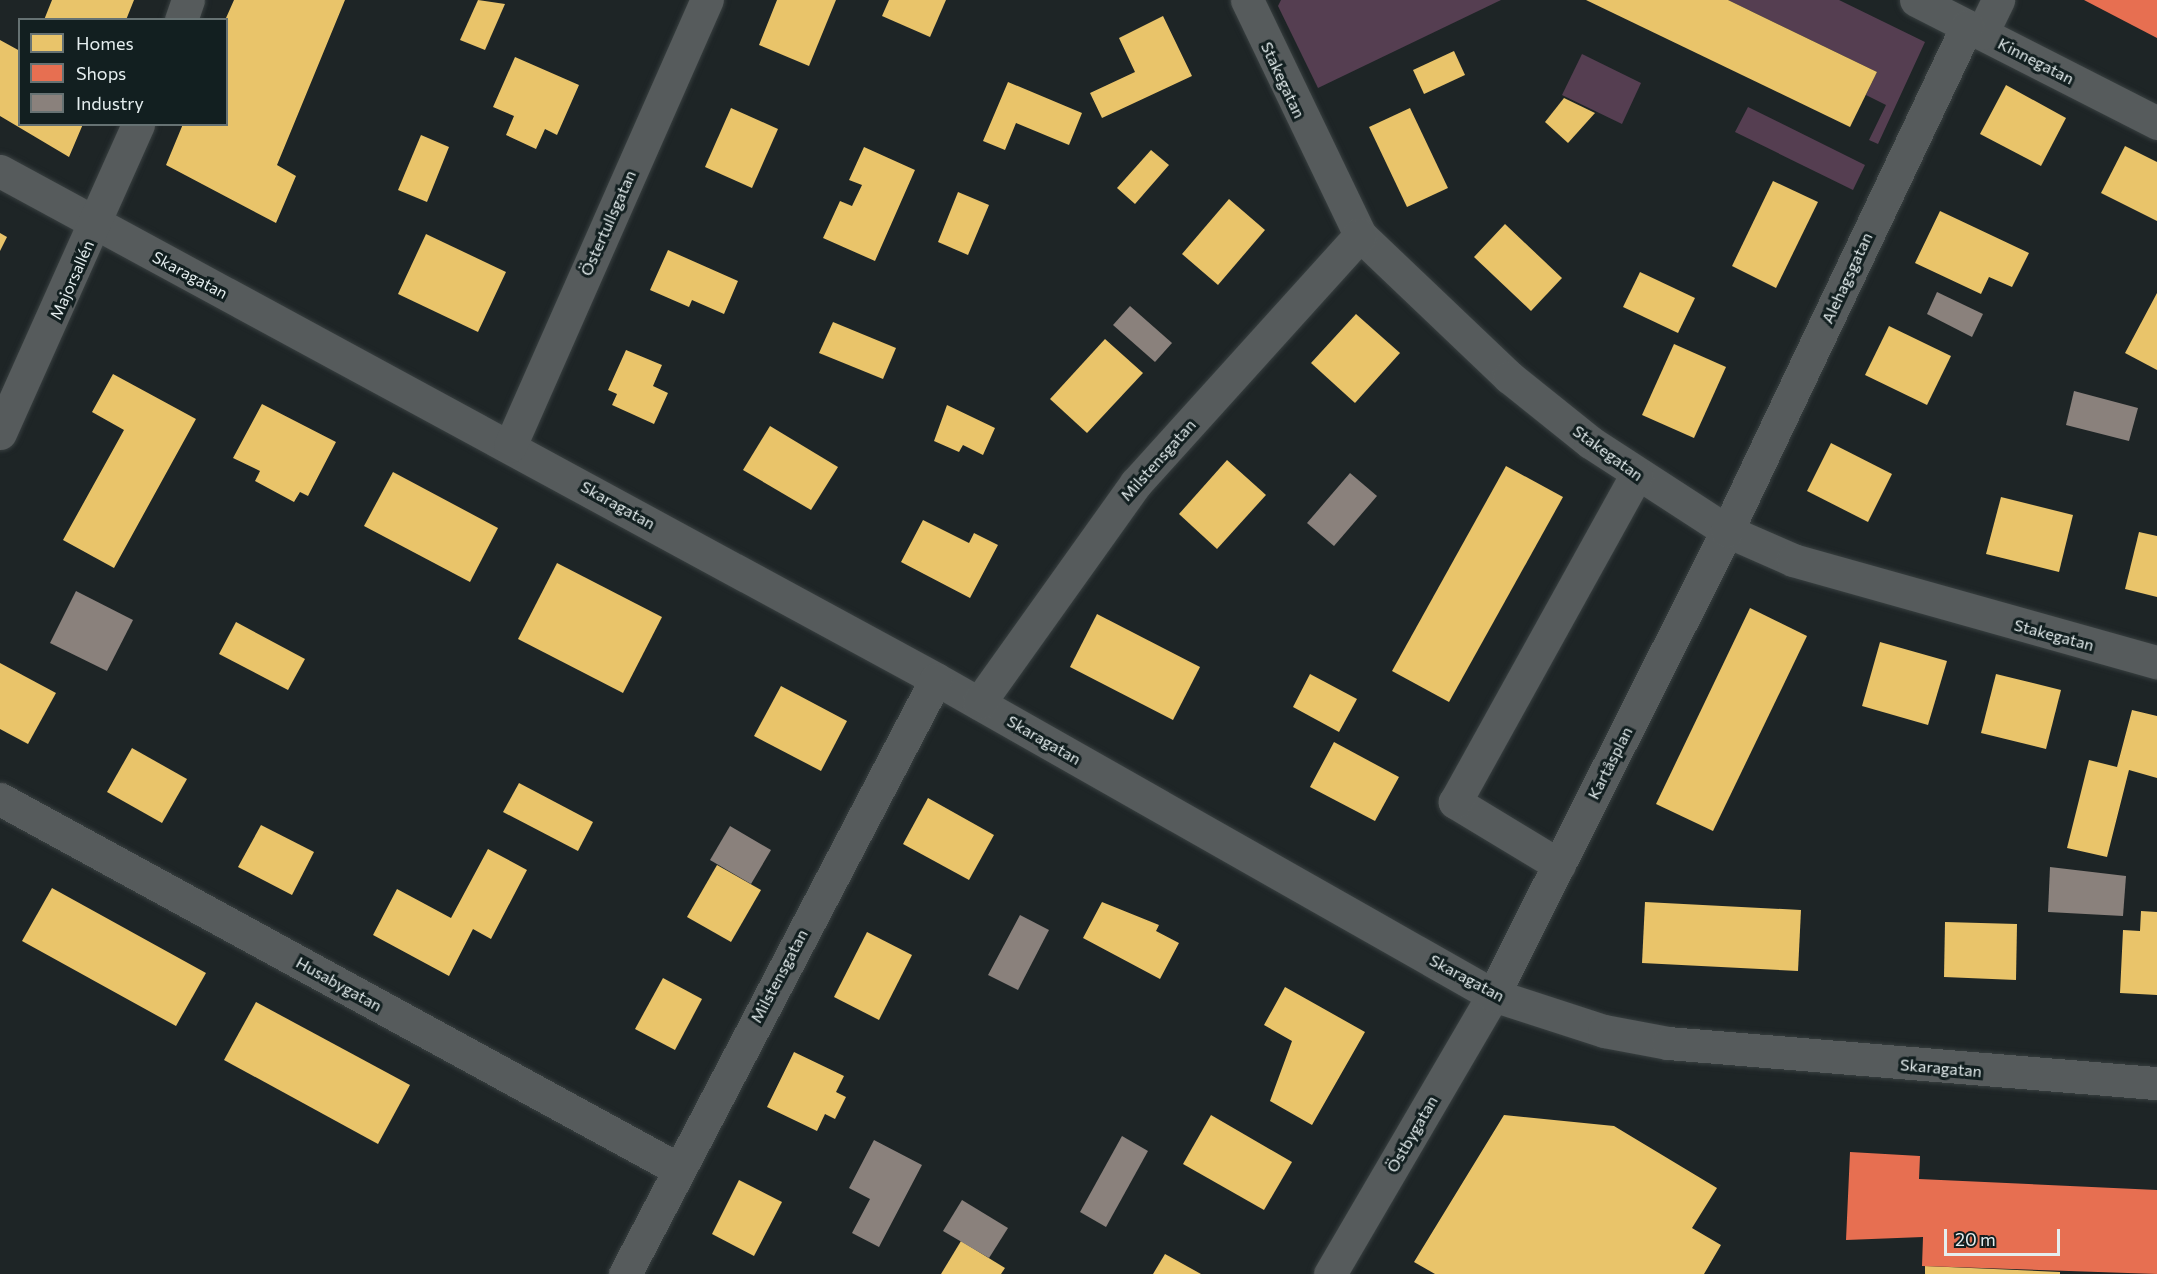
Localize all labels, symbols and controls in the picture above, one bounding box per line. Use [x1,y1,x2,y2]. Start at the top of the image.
legend [18,18,228,126]
text: Homes [76,32,134,54]
street label: Kinnegatan [1995,34,2077,88]
street label: Stakegatan [1257,39,1309,121]
text: Shops [76,62,126,84]
text: Industry [76,92,144,114]
street label: Östertullsgatan [576,167,640,279]
street label: Alehagsgatan [1818,230,1876,326]
street label: Majorsallén [46,237,98,323]
street label: Skaragatan [149,247,231,303]
street label: Milstensgatan [1116,415,1200,505]
street label: Stakegatan [1569,421,1647,485]
street label: Skaragatan [577,477,659,533]
street label: Stakegatan [2012,615,2096,655]
street label: Skaragatan [1004,711,1084,769]
street label: Kartåsplan [1584,724,1636,802]
street label: Milstensgatan [746,926,812,1026]
street label: Skaragatan [1426,950,1508,1006]
street label: Husabygatan [293,953,385,1015]
street label: Skaragatan [1899,1055,1983,1081]
street label: Östbygatan [1382,1092,1442,1176]
scale bar [1947,1217,2062,1255]
text: 20 m [1955,1228,1996,1250]

